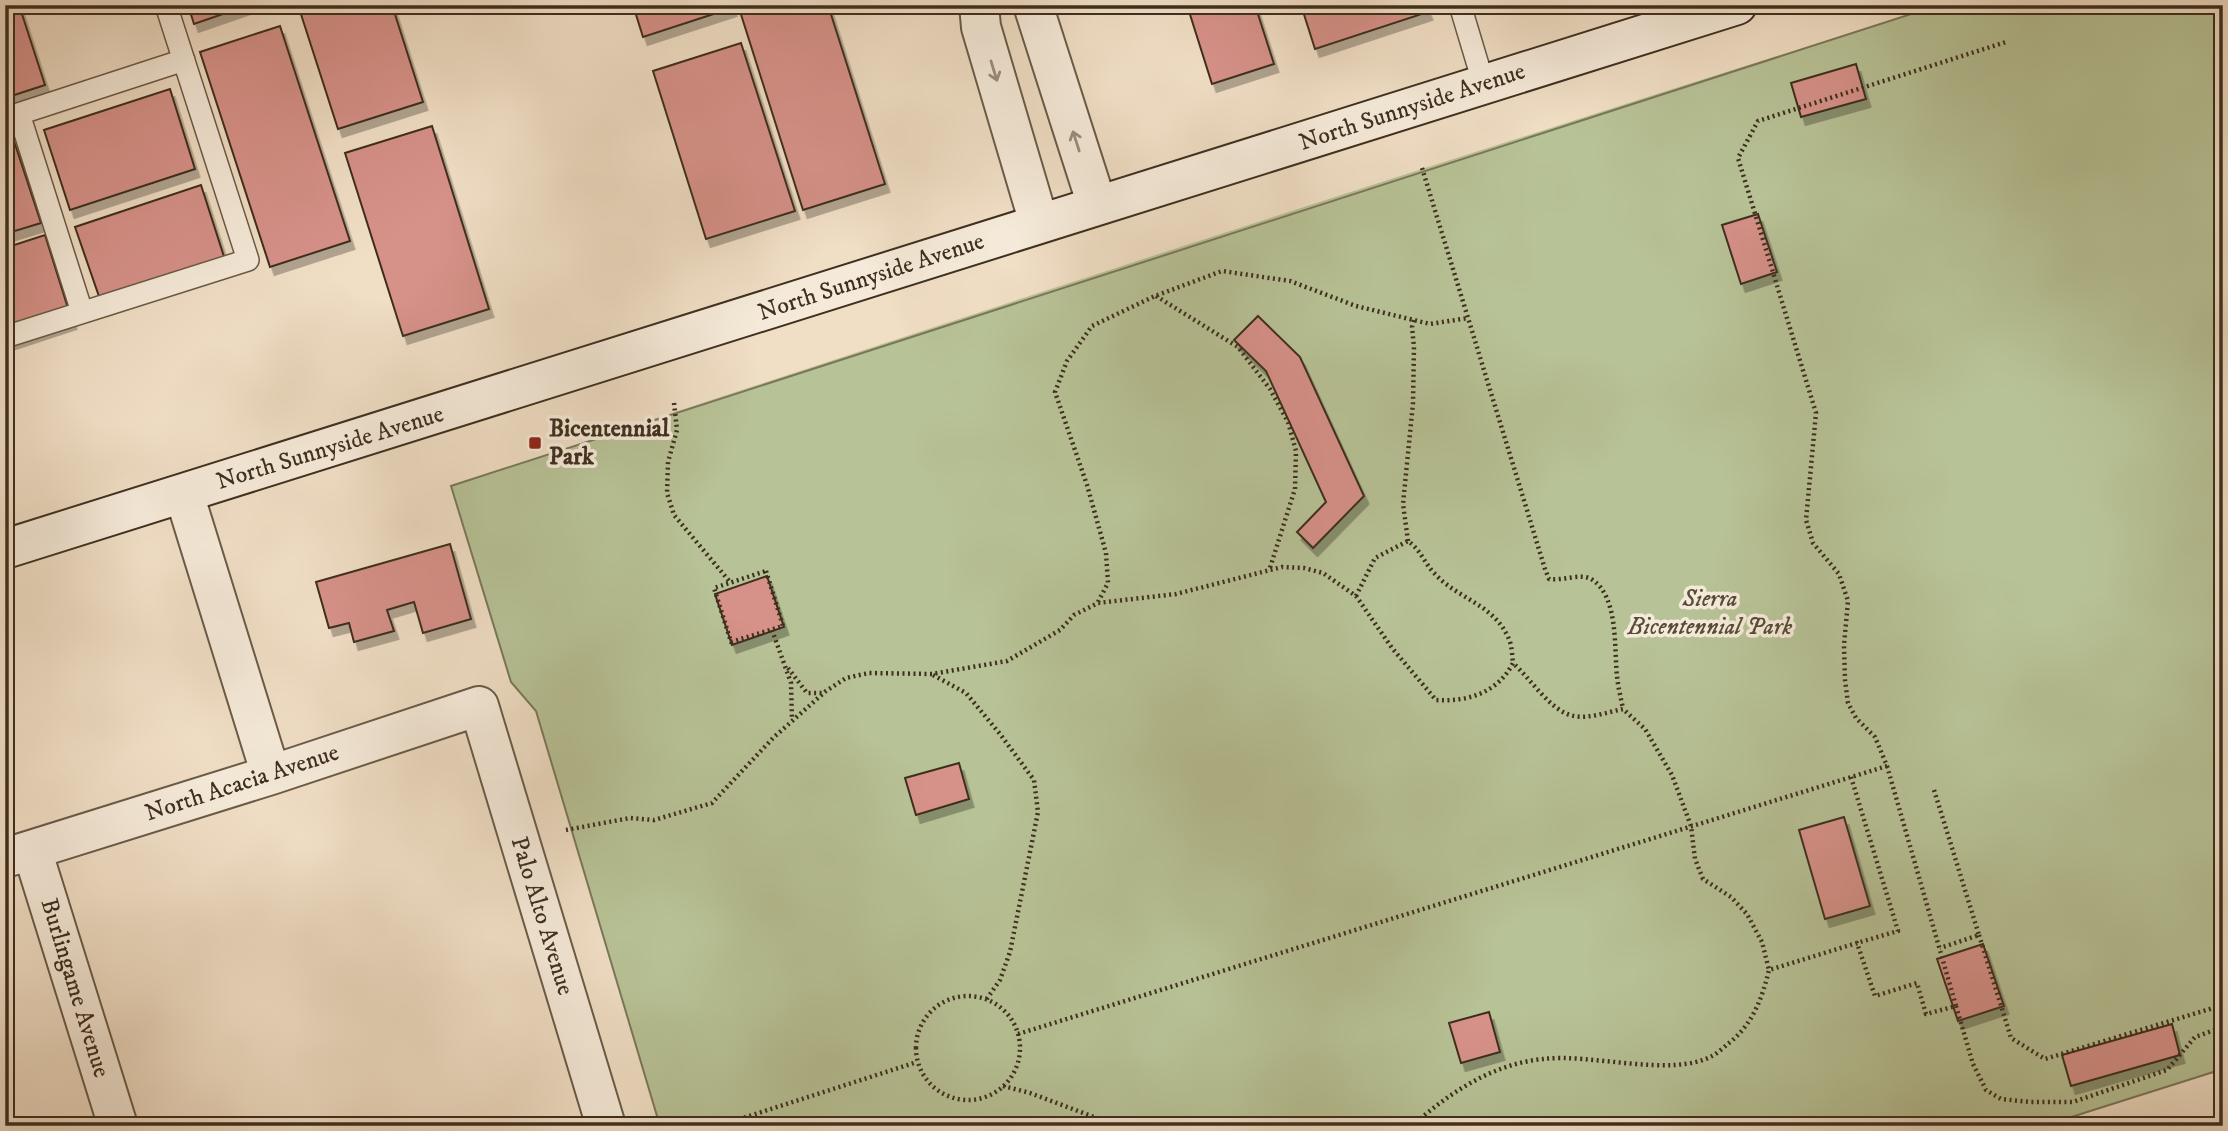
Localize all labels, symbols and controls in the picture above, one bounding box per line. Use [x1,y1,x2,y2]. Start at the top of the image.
street label: North Sunnyside Avenue [1295,56,1529,158]
one-way arrow [989,60,1002,82]
one-way arrow [1069,130,1082,152]
street label: North Sunnyside Avenue [754,226,988,328]
street label: North Sunnyside Avenue [213,399,447,497]
place label: Bicentennial Park [549,414,670,472]
marker: Bicentennial Park [527,435,543,451]
park label: Sierra Bicentennial Park [1627,584,1792,642]
street label: North Acacia Avenue [141,738,343,828]
street label: Palo Alto Avenue [504,833,580,999]
street label: Burlingame Avenue [34,895,116,1081]

